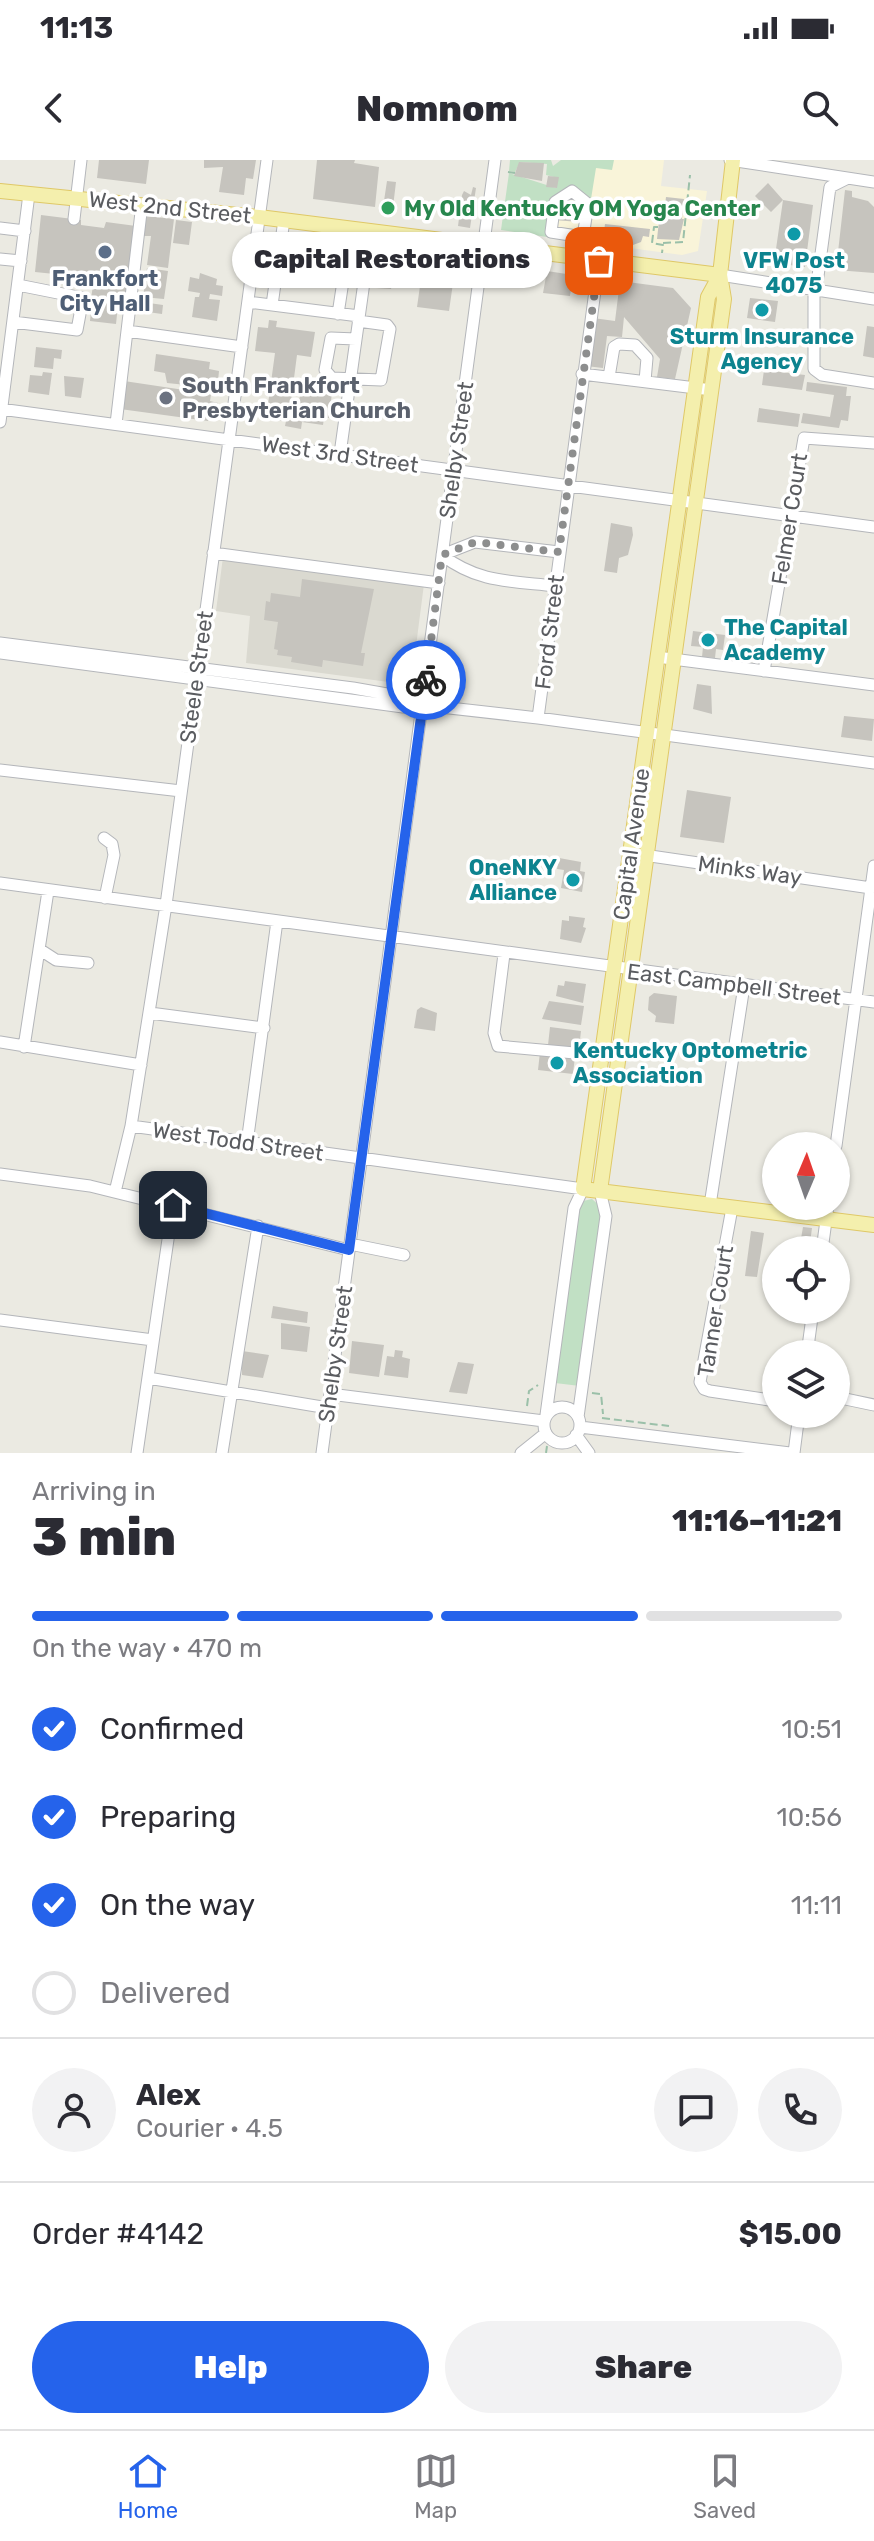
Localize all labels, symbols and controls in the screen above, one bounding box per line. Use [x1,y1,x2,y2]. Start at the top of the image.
text: 11:13 [40,10,113,46]
icon: back [32,86,76,130]
icon: search [798,86,842,130]
text: Nomnom [356,87,518,130]
street label: West 2nd Street [87,186,253,229]
place label: My Old Kentucky OM Yoga Center [404,195,760,222]
marker: My Old Kentucky OM Yoga Center [379,199,397,217]
marker: VFW Post 4075 [785,225,803,243]
pin [565,227,633,295]
callout: Capital Restorations [231,233,551,289]
icon: bag [577,239,621,283]
marker: Frankfort City Hall [96,243,114,261]
text: Capital Restorations [254,244,530,275]
place label: VFW Post 4075 [743,247,845,299]
place label: Frankfort City Hall [52,265,158,317]
marker: Sturm Insurance Agency [753,301,771,319]
place label: Sturm Insurance Agency [670,323,854,375]
place label: South Frankfort Presbyterian Church [182,372,411,424]
street label: Shelby Street [434,379,480,520]
marker: South Frankfort Presbyterian Church [157,389,175,407]
street label: West 3rd Street [260,430,420,479]
street label: Felmer Court [766,451,813,587]
street label: Ford Street [529,573,570,691]
street label: Steele Street [174,609,219,745]
place label: The Capital Academy [724,614,848,666]
marker: The Capital Academy [699,631,717,649]
courier [386,640,466,720]
icon: bike [404,658,448,702]
street label: Capital Avenue [607,766,656,922]
street label: Minks Way [696,850,804,891]
place label: OneNKY Alliance [469,854,557,906]
marker: OneNKY Alliance [564,871,582,889]
street label: East Campbell Street [625,958,843,1011]
place label: Kentucky Optometric Association [573,1037,807,1089]
marker: Kentucky Optometric Association [548,1054,566,1072]
street label: West Todd Street [151,1116,326,1167]
north arrow [762,1132,850,1220]
map controls [762,1132,850,1428]
pin [139,1171,207,1239]
icon: home [151,1183,195,1227]
button: locate [762,1236,850,1324]
street label: Tanner Court [692,1243,739,1379]
street label: Shelby Street [313,1283,359,1424]
button: layers [762,1340,850,1428]
text: Arriving in [32,1476,156,1507]
text: 11:16–11:21 [672,1503,842,1539]
text: 3 min [32,1506,176,1568]
text: On the way · 470 m [32,1633,262,1664]
icon: check [32,1707,76,1751]
text: Confirmed [100,1711,244,1747]
text: 10:51 [782,1714,842,1745]
icon: check [32,1795,76,1839]
text: Preparing [100,1799,236,1835]
text: 10:56 [777,1802,842,1833]
icon: check [32,1883,76,1927]
text: On the way [100,1887,255,1923]
text: 11:11 [791,1890,842,1921]
text: Delivered [100,1975,231,2011]
button: person [32,2068,116,2152]
button: chat [654,2068,738,2152]
button: phone [758,2068,842,2152]
text: Alex [136,2077,201,2113]
text: Courier · 4.5 [136,2113,283,2144]
text: Order #4142 [32,2216,204,2252]
text: $15.00 [739,2216,842,2252]
button: Help [32,2321,429,2413]
button: Share [445,2321,842,2413]
tab: Home [118,2449,178,2524]
tab: Map [414,2449,458,2524]
tab: Saved [693,2449,756,2524]

